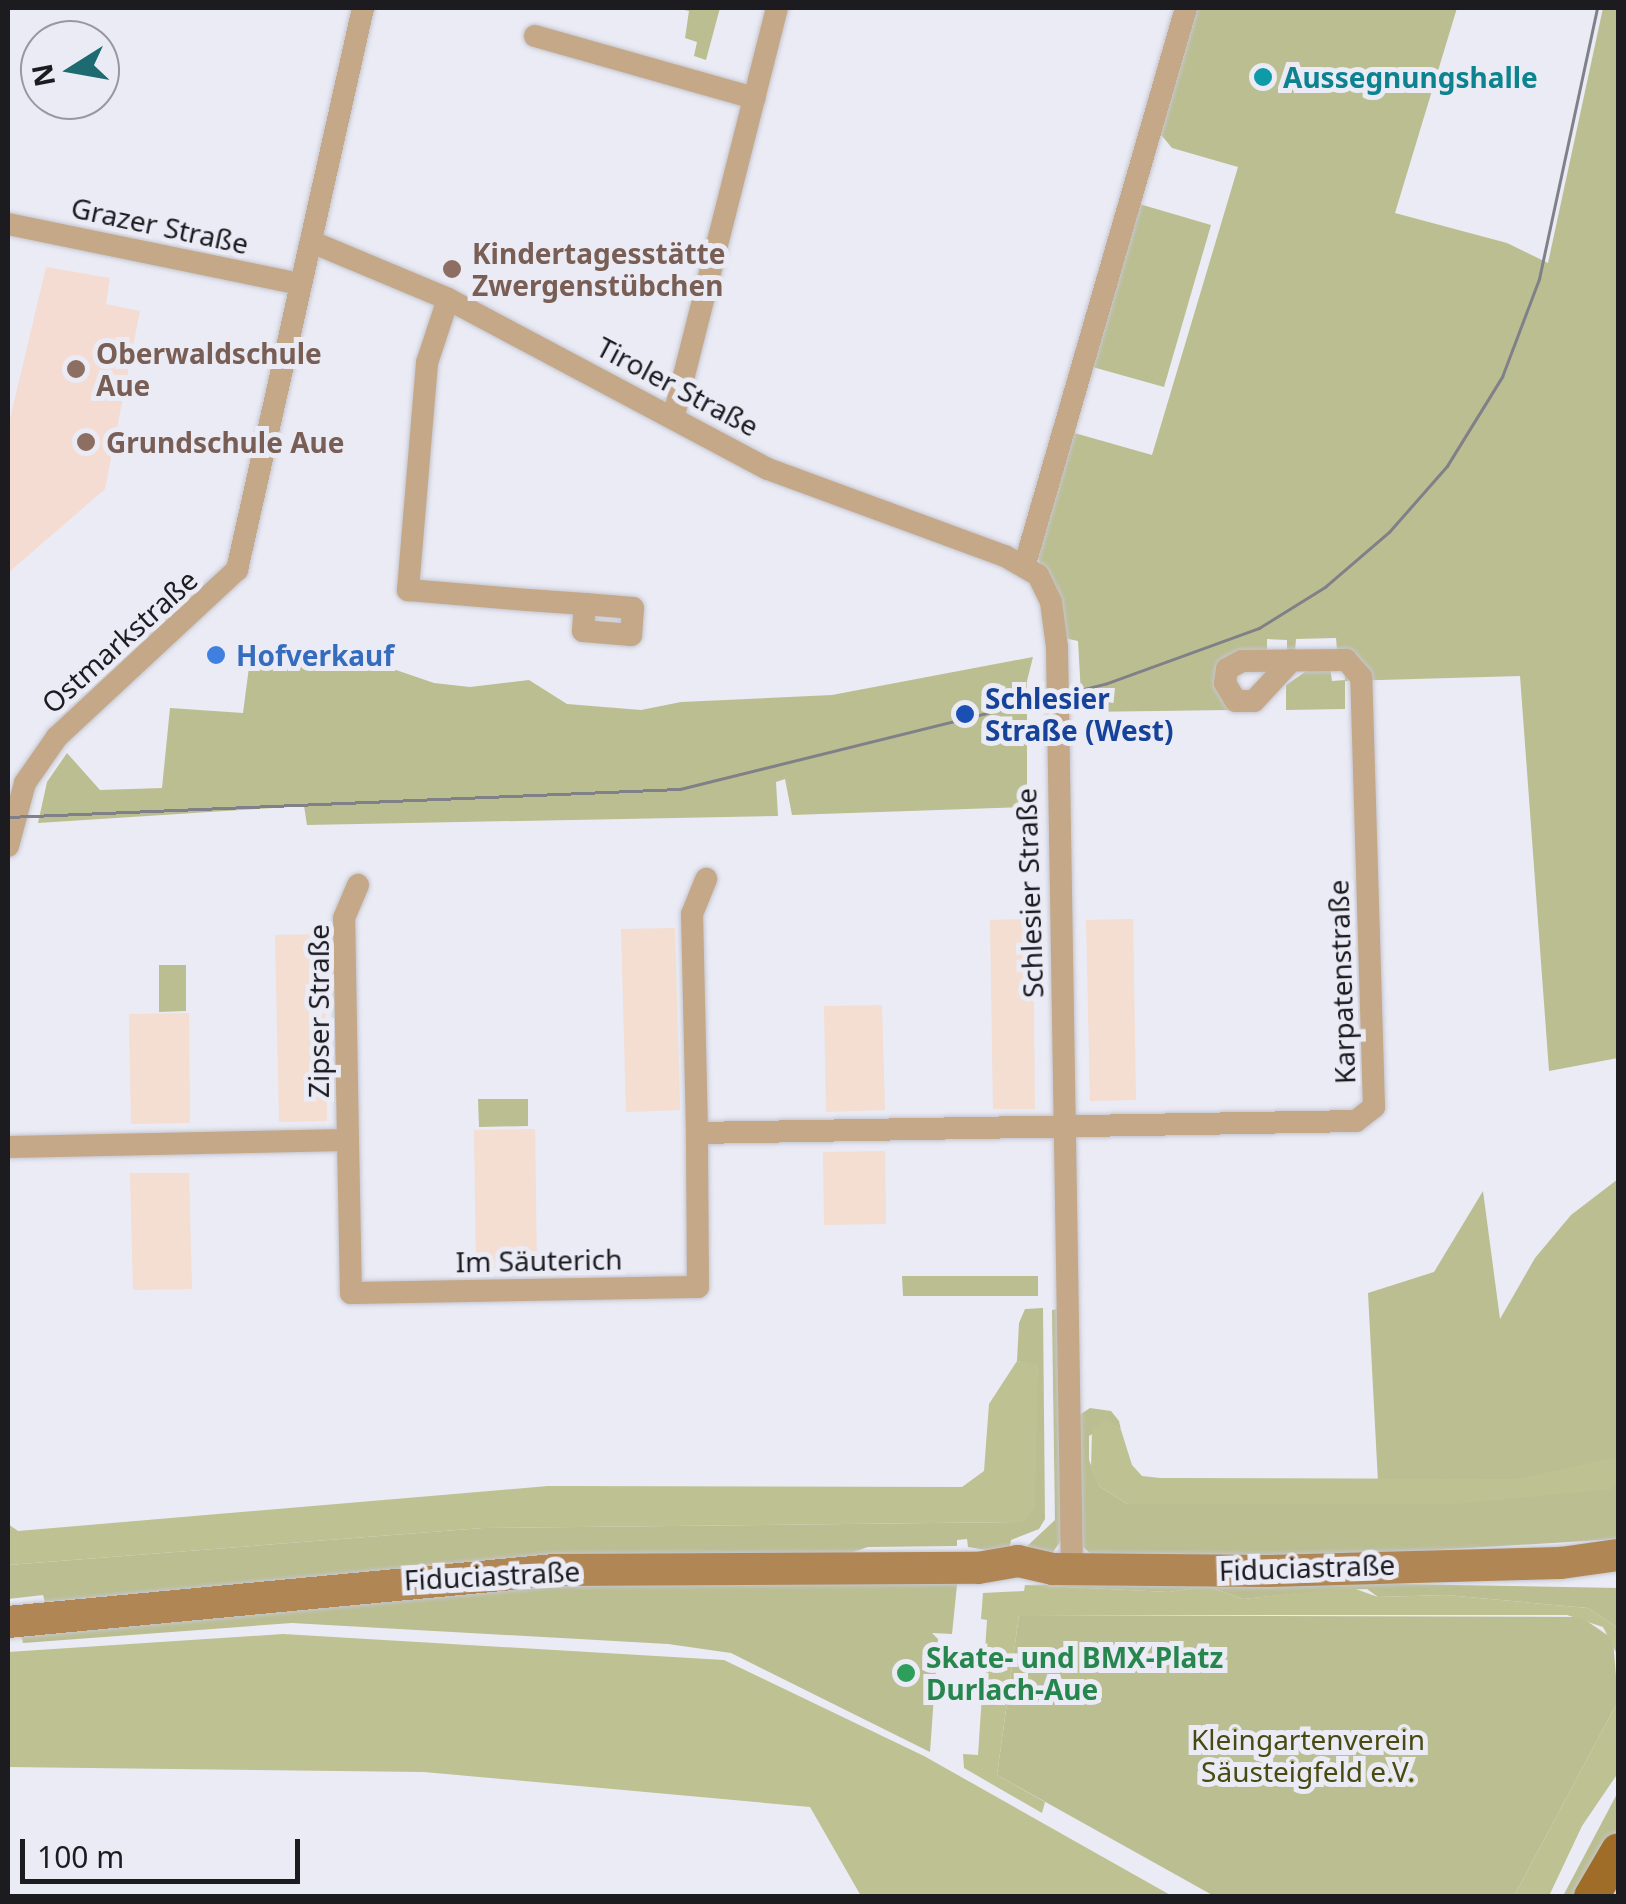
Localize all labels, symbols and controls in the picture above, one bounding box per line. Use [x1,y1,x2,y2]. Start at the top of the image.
north arrow [20,20,120,120]
place label: Aussegnungshalle [1283,60,1538,94]
text: N [22,61,63,90]
marker: Aussegnungshalle [1252,66,1274,88]
street label: Grazer Straße [68,190,252,260]
place label: Kindertagesstätte Zwergenstübchen [472,236,725,302]
marker: Kindertagesstätte Zwergenstübchen [441,258,463,280]
street label: Tiroler Straße [591,329,765,443]
place label: Oberwaldschule Aue [96,336,322,402]
marker: Oberwaldschule Aue [65,358,87,380]
place label: Grundschule Aue [106,425,344,459]
marker: Grundschule Aue [75,431,97,453]
street label: Ostmarkstraße [34,562,204,720]
place label: Hofverkauf [236,638,394,672]
marker: Hofverkauf [205,644,227,666]
place label: Schlesier Straße (West) [985,681,1173,747]
marker: Schlesier Straße (West) [954,703,976,725]
street label: Schlesier Straße [1009,787,1049,999]
street label: Karpatenstraße [1321,879,1361,1085]
street label: Zipser Straße [301,924,335,1098]
street label: Im Säuterich [455,1242,623,1278]
street label: Fiduciastraße [1218,1547,1396,1587]
street label: Fiduciastraße [403,1554,581,1596]
place label: Skate- und BMX-Platz Durlach-Aue [926,1640,1223,1706]
marker: Skate- und BMX-Platz Durlach-Aue [895,1662,917,1684]
park label: Kleingartenverein Säusteigfeld e.V. [1191,1722,1425,1788]
scale bar [25,1819,305,1881]
text: 100 m [37,1836,124,1877]

